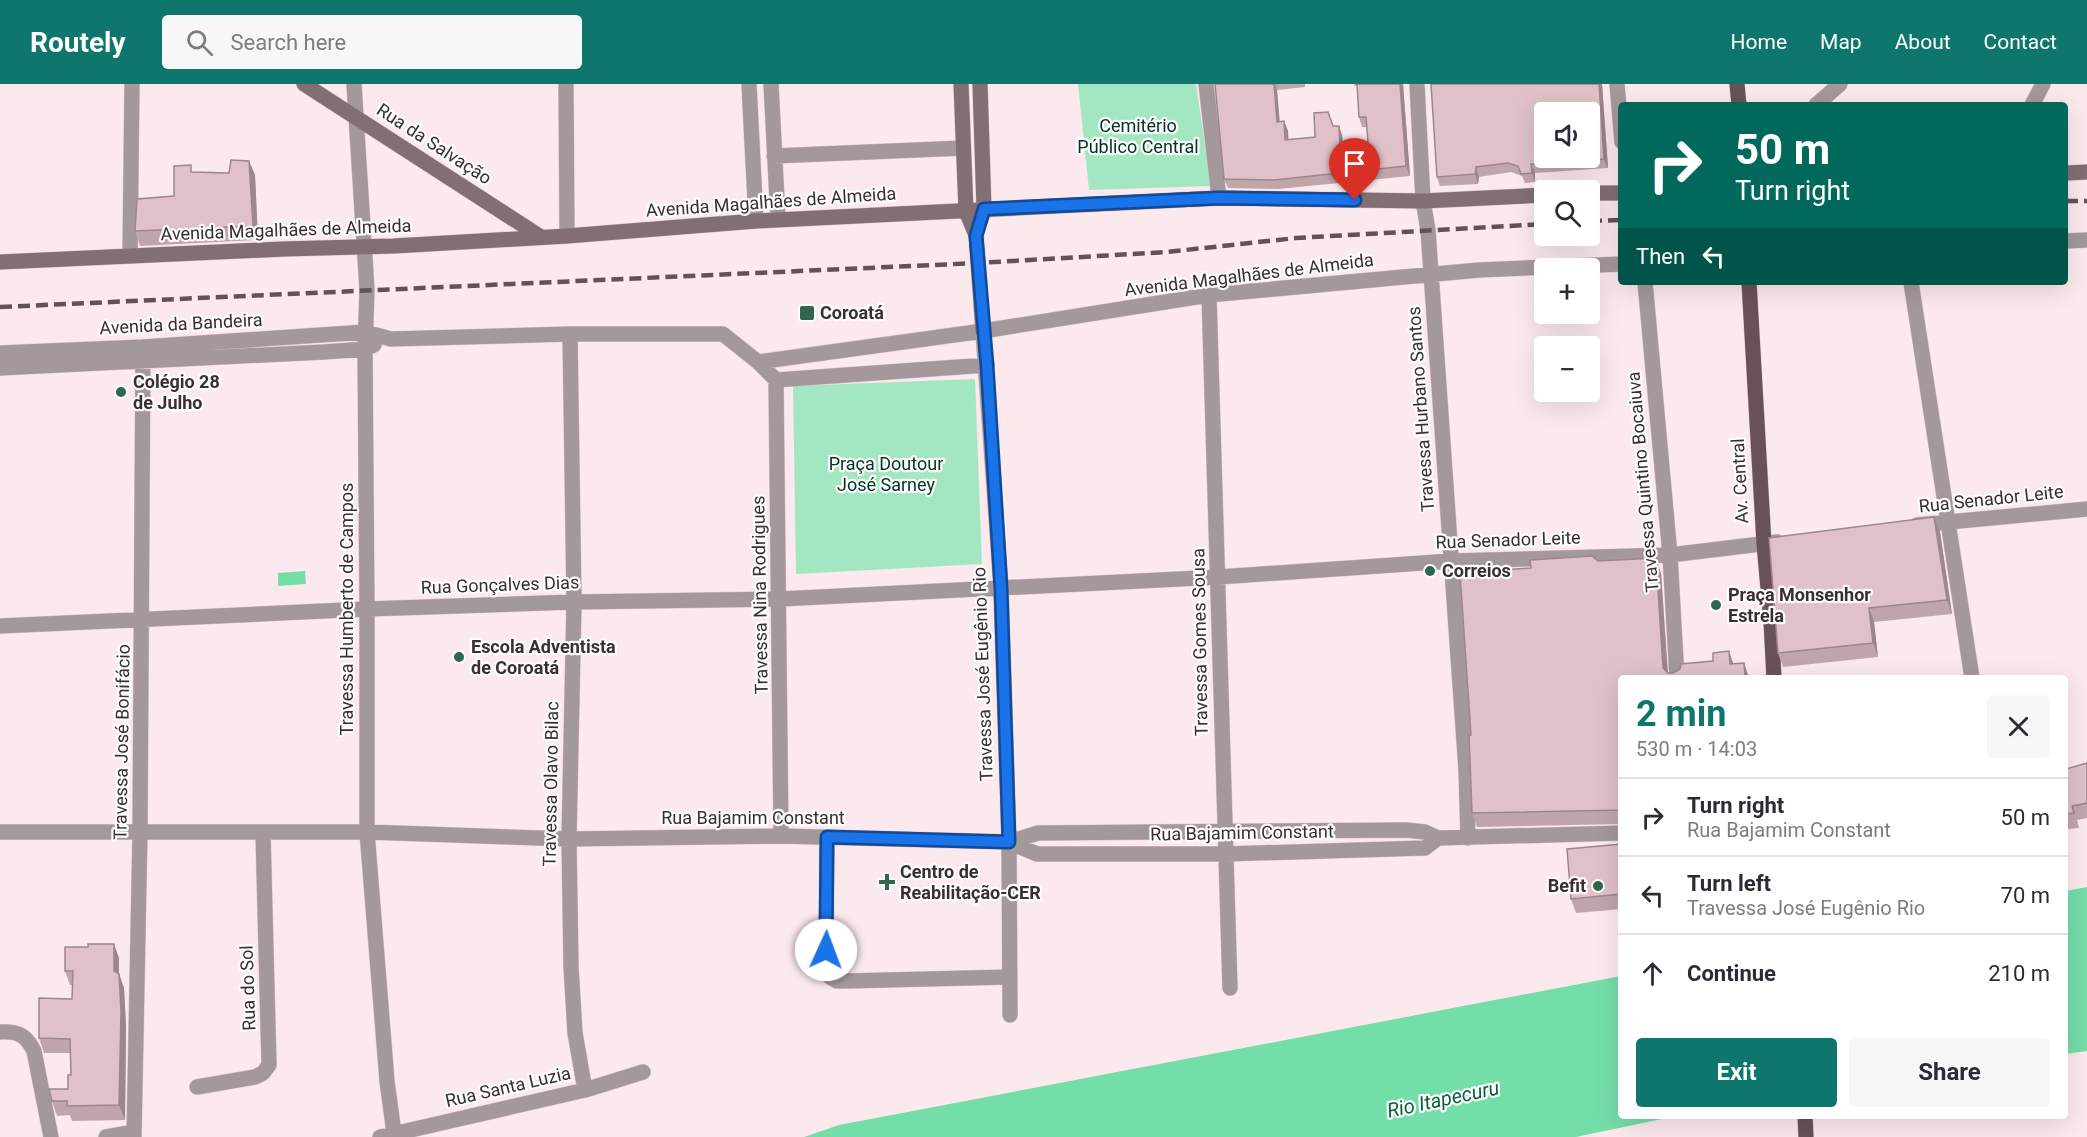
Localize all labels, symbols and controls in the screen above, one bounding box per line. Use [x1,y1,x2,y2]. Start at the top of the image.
search box [162,15,582,69]
text: Routely [30,26,126,59]
icon: search [183,26,216,59]
text: Search here [231,30,346,55]
text: Home [1731,30,1787,54]
text: Map [1820,30,1862,54]
text: About [1895,30,1951,54]
text: Contact [1984,30,2057,54]
street label: Rua da Salvação [373,99,496,188]
map controls [1534,102,1600,402]
button: sound [1534,102,1600,168]
park label: Cemitério Público Central [1077,115,1199,157]
text: 50 m [1735,125,1830,174]
icon: right [1636,126,1714,204]
pin [1329,138,1380,200]
icon: arrive [1338,147,1371,180]
text: Turn right [1735,175,1850,207]
button: search [1534,180,1600,246]
street label: Avenida Magalhães de Almeida [645,182,897,221]
street label: Avenida Magalhães de Almeida [160,215,412,244]
icon: left [1697,240,1730,273]
text: Then [1636,244,1685,269]
street label: Avenida Magalhães de Almeida [1123,249,1375,300]
button: + [1534,258,1600,324]
place label: Coroatá [820,302,884,323]
marker: Coroatá [798,304,816,322]
street label: Travessa Hurbano Santos [1403,306,1438,512]
street label: Avenida da Bandeira [99,309,263,338]
button: − [1534,336,1600,402]
place label: Colégio 28 de Julho [133,371,220,413]
street label: Travessa Quintino Bocaiuva [1622,371,1663,593]
marker: Colégio 28 de Julho [114,385,128,399]
street label: Av. Central [1727,438,1752,524]
park label: Praça Doutour José Sarney [829,453,943,495]
street label: Rua Senador Leite [1918,480,2064,517]
street label: Travessa Humberto de Campos [336,483,357,735]
street label: Travessa Nina Rodrigues [747,495,772,695]
street label: Rua Senador Leite [1435,526,1581,553]
street label: Travessa Gomes Sousa [1187,548,1212,736]
place label: Correios [1442,560,1511,581]
marker: Correios [1423,564,1437,578]
street label: Travessa José Eugênio Rio [968,567,997,782]
street label: Rua Gonçalves Dias [420,571,580,598]
place label: Praça Monsenhor Estrela [1728,584,1871,626]
marker: Praça Monsenhor Estrela [1709,598,1723,612]
place label: Escola Adventista de Coroatá [471,636,616,678]
street label: Travessa José Bonifácio [109,644,134,840]
marker: Escola Adventista de Coroatá [452,650,466,664]
text: 2 min [1636,693,1727,735]
button: close [1987,695,2050,758]
street label: Travessa Olavo Bilac [539,701,562,867]
text: 530 m · 14:03 [1636,737,1757,761]
text: Turn right [1687,793,1784,818]
icon: right [1636,801,1669,834]
text: 50 m [2001,805,2050,830]
street label: Rua Bajamim Constant [661,807,845,828]
text: Rua Bajamim Constant [1687,818,1891,842]
street label: Rua Bajamim Constant [1150,820,1334,845]
place label: Centro de Reabilitação-CER [900,861,1041,903]
text: Turn left [1687,871,1771,896]
marker: Centro de Reabilitação-CER [878,873,896,891]
place label: Befit [1548,875,1586,896]
marker: Befit [1591,879,1605,893]
icon: left [1636,879,1669,912]
text: 70 m [2001,883,2050,908]
text: Travessa José Eugênio Rio [1687,896,1925,920]
position arrow [794,918,858,982]
street label: Rua do Sol [236,945,259,1031]
icon: ahead [1636,957,1669,990]
text: Continue [1687,961,1776,986]
text: 210 m [1988,961,2050,986]
button: Exit [1636,1038,1837,1107]
button: Share [1849,1038,2050,1107]
street label: Rua Santa Luzia [443,1062,573,1111]
water label: Rio Itapecuru [1385,1075,1502,1123]

